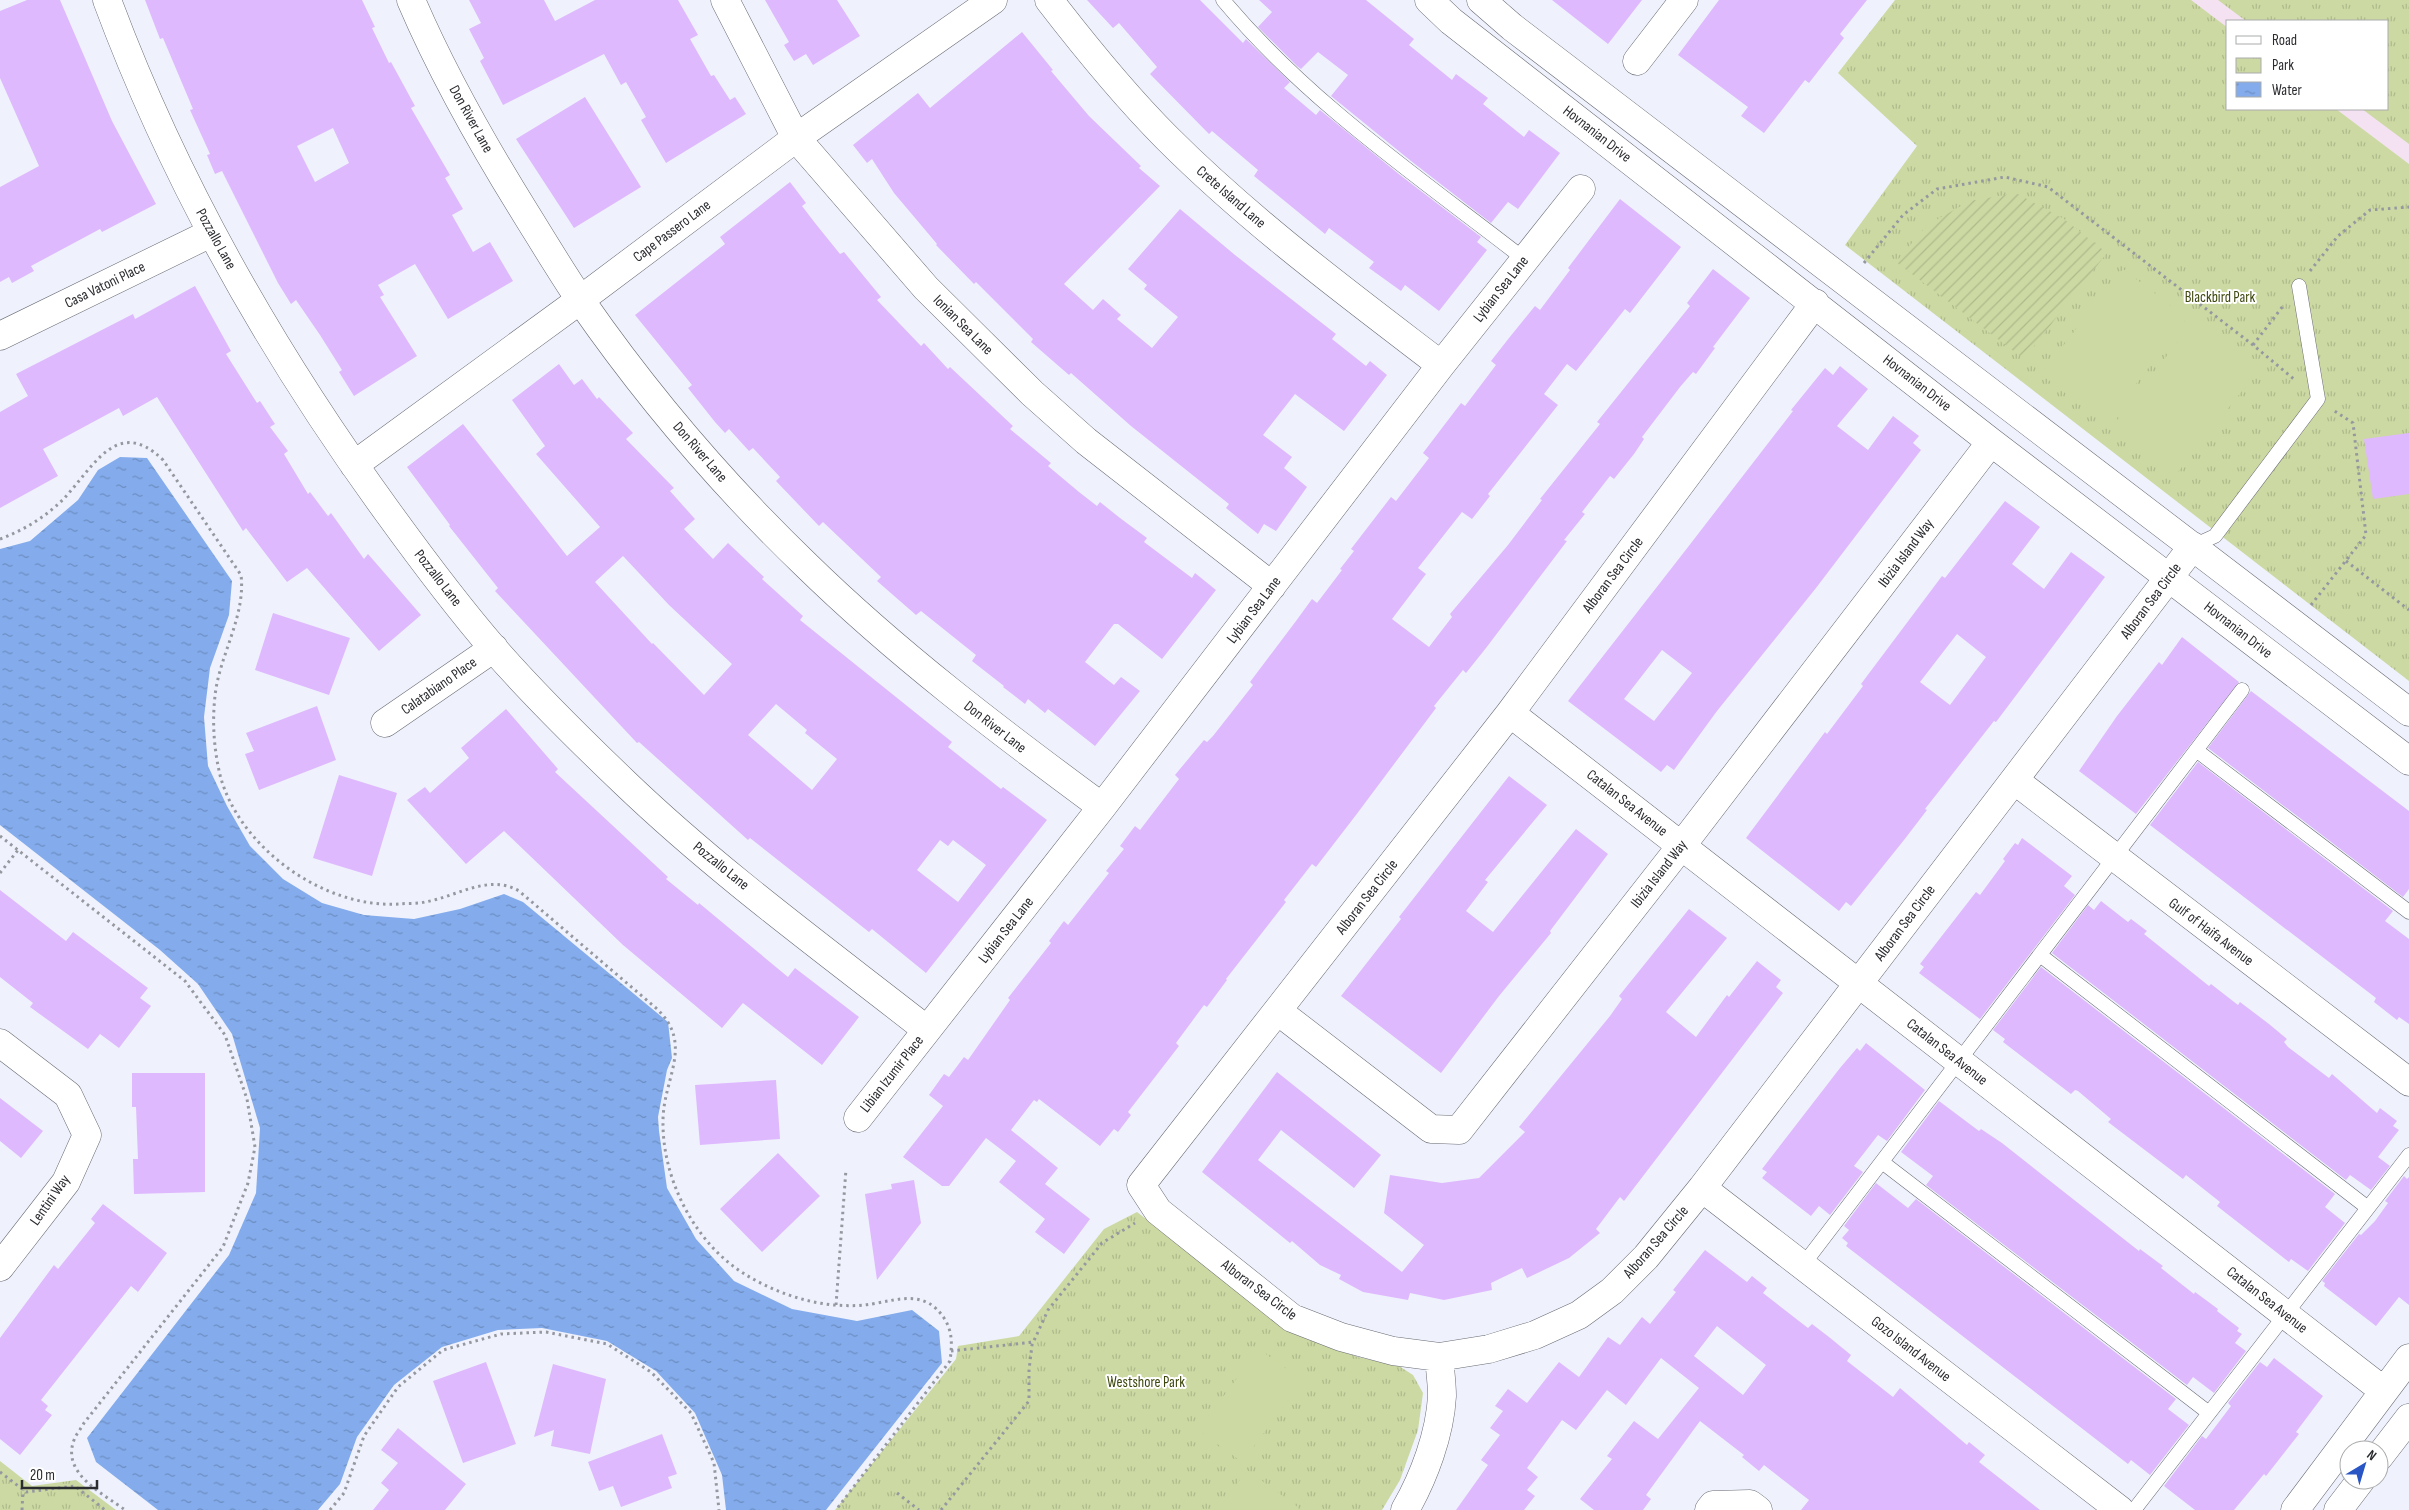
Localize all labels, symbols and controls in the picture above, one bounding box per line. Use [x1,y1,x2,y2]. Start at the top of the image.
legend [2226,20,2389,110]
text: Road [2272,31,2297,50]
text: Park [2272,56,2294,75]
text: Water [2272,81,2303,100]
street label: Don River Lane [445,82,497,156]
street label: Hovnanian Drive [1559,101,1635,167]
street label: Crete Island Lane [1192,162,1270,232]
street label: Cape Passero Lane [629,196,715,266]
street label: Pozzallo Lane [191,205,241,273]
street label: Lybian Sea Lane [1469,252,1533,326]
street label: Casa Vatoni Place [62,257,148,313]
park label: Blackbird Park [2185,288,2256,307]
street label: Ionian Sea Lane [929,291,997,359]
street label: Hovnanian Drive [1879,350,1955,416]
street label: Don River Lane [668,418,732,486]
street label: Ibizia Island Way [1874,515,1938,591]
street label: Alboran Sea Circle [1578,533,1648,617]
street label: Pozzallo Lane [410,546,466,610]
street label: Alboran Sea Circle [2116,559,2186,643]
street label: Lybian Sea Lane [1223,573,1285,647]
street label: Hovnanian Drive [2200,597,2276,663]
street label: Calatabiano Place [397,653,481,719]
street label: Don River Lane [960,697,1030,757]
street label: Catalan Sea Avenue [1583,765,1671,841]
street label: Ibizia Island Way [1627,836,1692,912]
street label: Pozzallo Lane [689,838,753,894]
street label: Alboran Sea Circle [1331,856,1402,939]
street label: Alboran Sea Circle [1870,881,1940,965]
street label: Lybian Sea Lane [974,893,1038,967]
street label: Gulf of Haifa Avenue [2165,894,2257,970]
street label: Catalan Sea Avenue [1903,1014,1991,1090]
street label: Libian Izumir Place [856,1032,928,1116]
street label: Lentini Way [26,1171,74,1229]
street label: Alboran Sea Circle [1619,1202,1693,1283]
street label: Alboran Sea Circle [1217,1255,1301,1325]
street label: Catalan Sea Avenue [2223,1262,2311,1338]
street label: Gozo Island Avenue [1867,1312,1955,1386]
park label: Westshore Park [1107,1373,1185,1392]
north arrow [2339,1440,2389,1490]
text: N [2364,1446,2380,1464]
scale bar [22,1458,98,1490]
text: 20 m [30,1466,55,1485]

